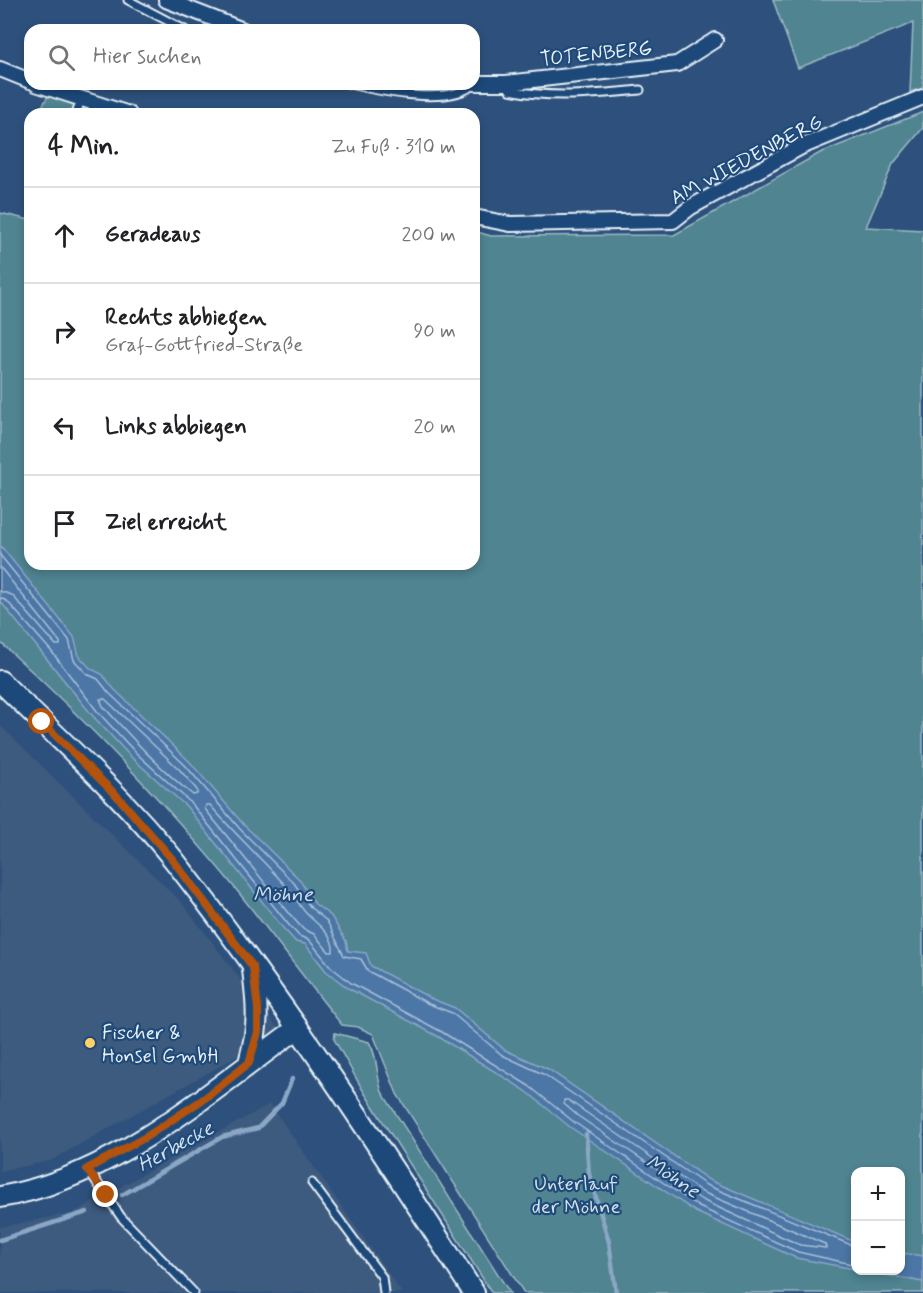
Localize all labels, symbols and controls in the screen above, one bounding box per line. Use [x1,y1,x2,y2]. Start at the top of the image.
search box [24,24,480,90]
street label: TOTENBERG [539,35,653,74]
icon: search [45,41,78,74]
text: Hier suchen [93,43,202,71]
street label: AM WIEDENBERG [666,109,827,212]
text: 4 Min. [48,130,119,164]
text: Zu Fuß · 310 m [331,134,456,161]
icon: ahead [48,219,81,252]
text: Geradeaus [105,221,200,249]
text: 200 m [401,222,456,249]
text: Rechts abbiegen [105,304,266,332]
icon: right [48,315,81,348]
text: 90 m [413,318,456,345]
text: Graf-Gottfried-Straße [105,332,303,359]
icon: left [48,411,81,444]
text: Links abbiegen [105,413,247,441]
text: 20 m [413,414,456,441]
icon: arrive [48,507,81,540]
text: Ziel erreicht [105,509,227,537]
route start [28,708,54,734]
water label: Möhne [253,881,314,909]
place label: Fischer & Honsel GmbH [102,1020,218,1070]
marker: Fischer & Honsel GmbH [83,1036,97,1050]
water label: Herbecke [132,1114,219,1179]
water label: Möhne [640,1148,706,1206]
map controls [851,1167,905,1275]
button: + [851,1167,905,1221]
park label: Unterlauf der Möhne [532,1171,620,1221]
route end [92,1181,118,1207]
button: − [851,1221,905,1275]

